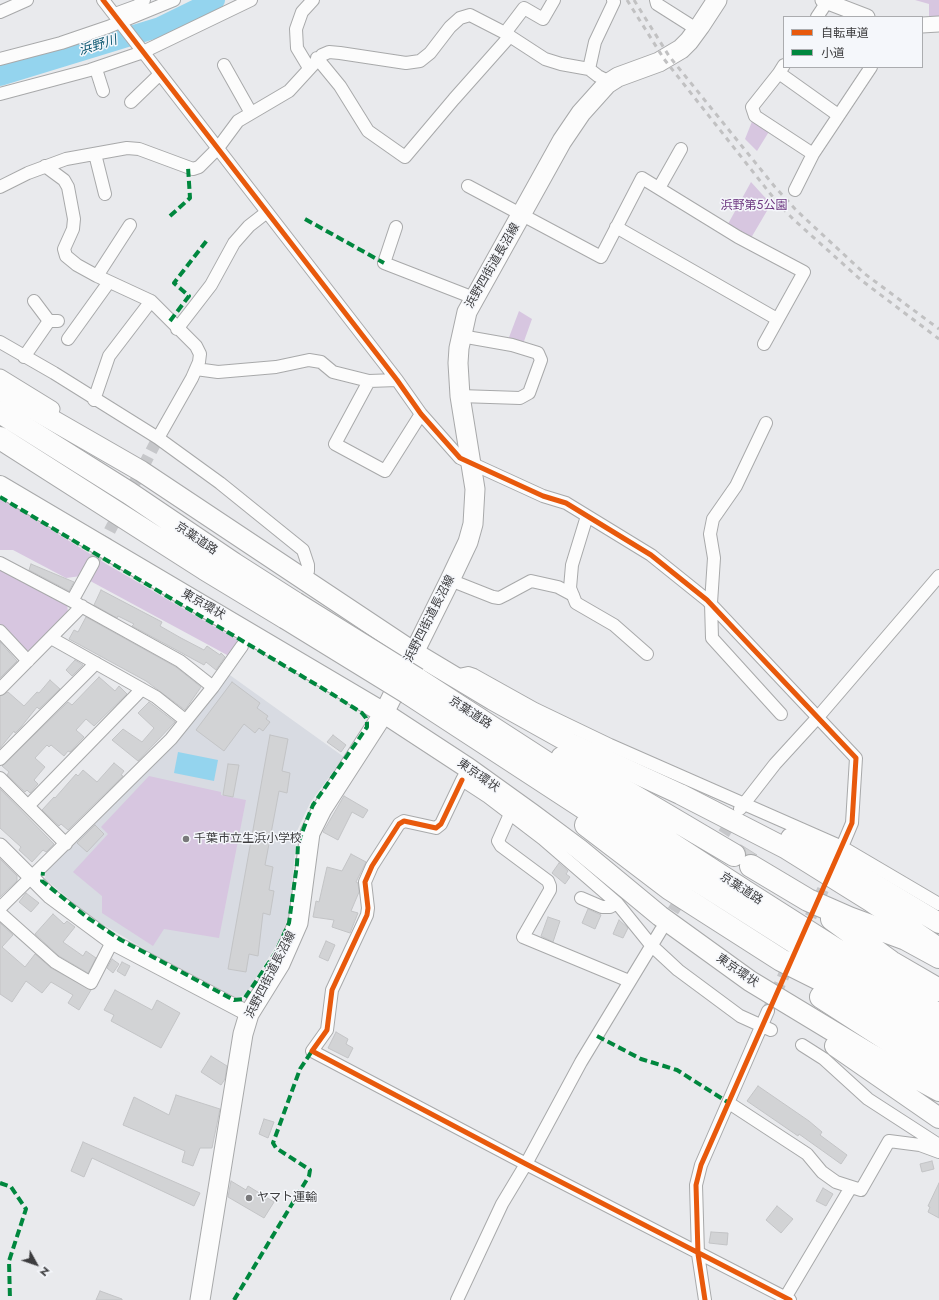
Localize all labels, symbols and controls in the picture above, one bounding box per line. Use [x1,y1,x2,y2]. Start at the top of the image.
legend [783,16,923,68]
text: 自転車道 [821,24,869,42]
water label: 浜野川 [77,33,119,59]
text: 小道 [821,44,845,62]
park label: 浜野第5公園 [721,199,787,213]
street label: 浜野四街道長沼線 [463,221,523,311]
street label: 京葉道路 [172,520,220,558]
street label: 浜野四街道長沼線 [402,573,458,665]
street label: 東京環状 [179,587,227,623]
street label: 京葉道路 [446,694,494,732]
street label: 東京環状 [454,756,502,796]
place label: 千葉市立生浜小学校 [194,832,302,846]
marker: 千葉市立生浜小学校 [181,834,191,844]
street label: 京葉道路 [717,870,765,908]
street label: 浜野四街道長沼線 [243,929,299,1021]
street label: 東京環状 [713,951,761,991]
place label: ヤマト運輸 [257,1191,317,1205]
marker: ヤマト運輸 [244,1193,254,1203]
north arrow [16,1244,56,1284]
text: N [36,1263,54,1280]

